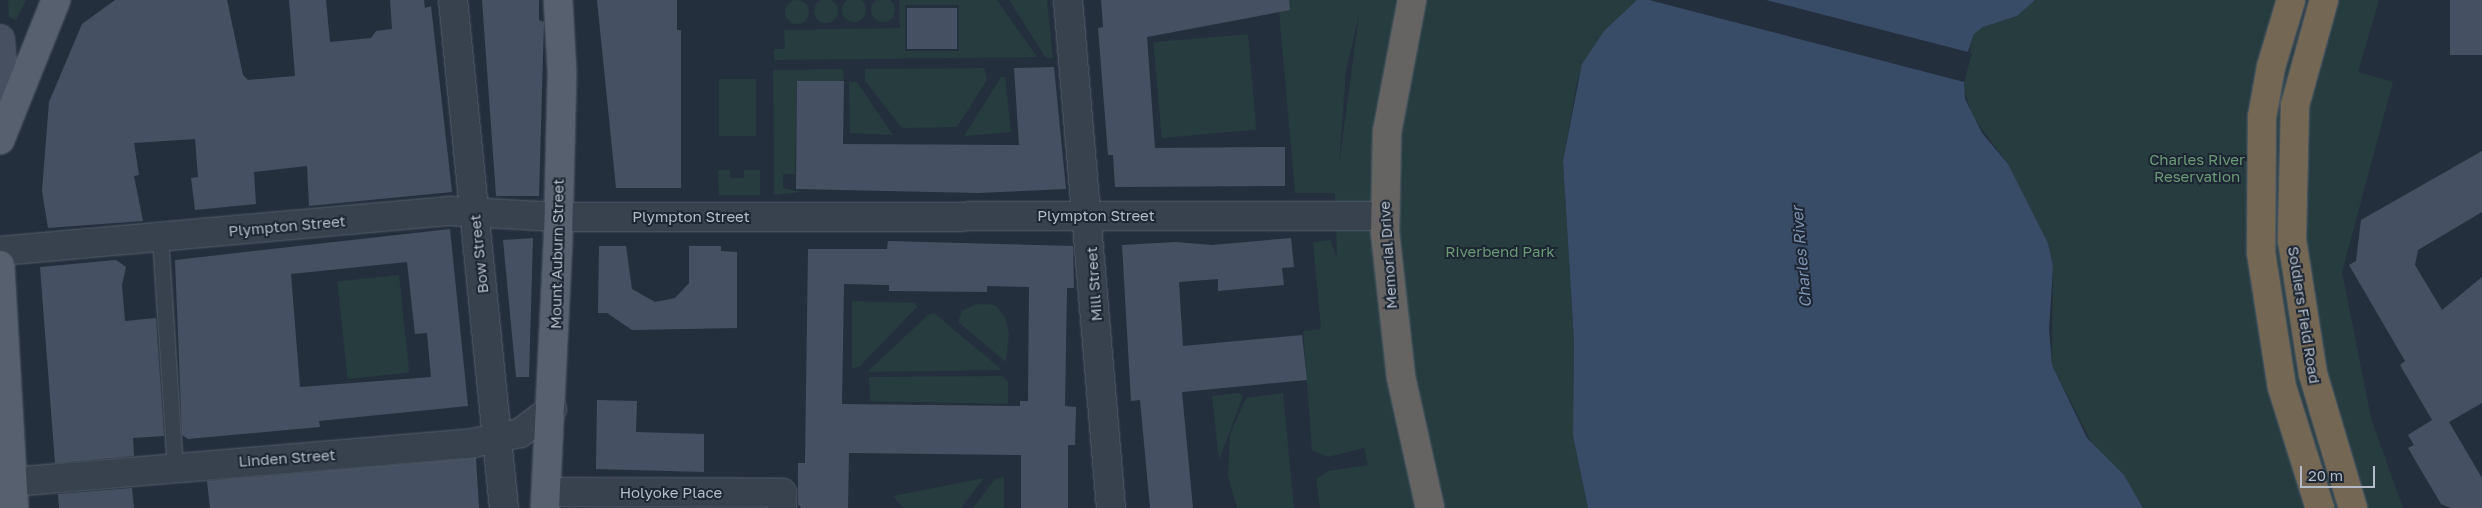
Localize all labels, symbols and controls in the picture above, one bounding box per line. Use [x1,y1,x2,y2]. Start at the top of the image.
park label: Charles River Reservation [2149,150,2245,185]
street label: Mount Auburn Street [547,179,567,329]
street label: Memorial Drive [1375,201,1401,309]
water label: Charles River [1787,205,1815,309]
street label: Plympton Street [1037,207,1155,225]
street label: Plympton Street [632,208,750,226]
street label: Plympton Street [228,212,346,240]
street label: Bow Street [466,214,492,294]
park label: Riverbend Park [1445,243,1555,261]
street label: Soldiers Field Road [2284,245,2324,385]
street label: Mill Street [1082,246,1106,322]
street label: Linden Street [238,446,336,470]
scale bar [2302,456,2377,488]
text: 20 m [2308,466,2343,484]
street label: Holyoke Place [620,484,722,502]

